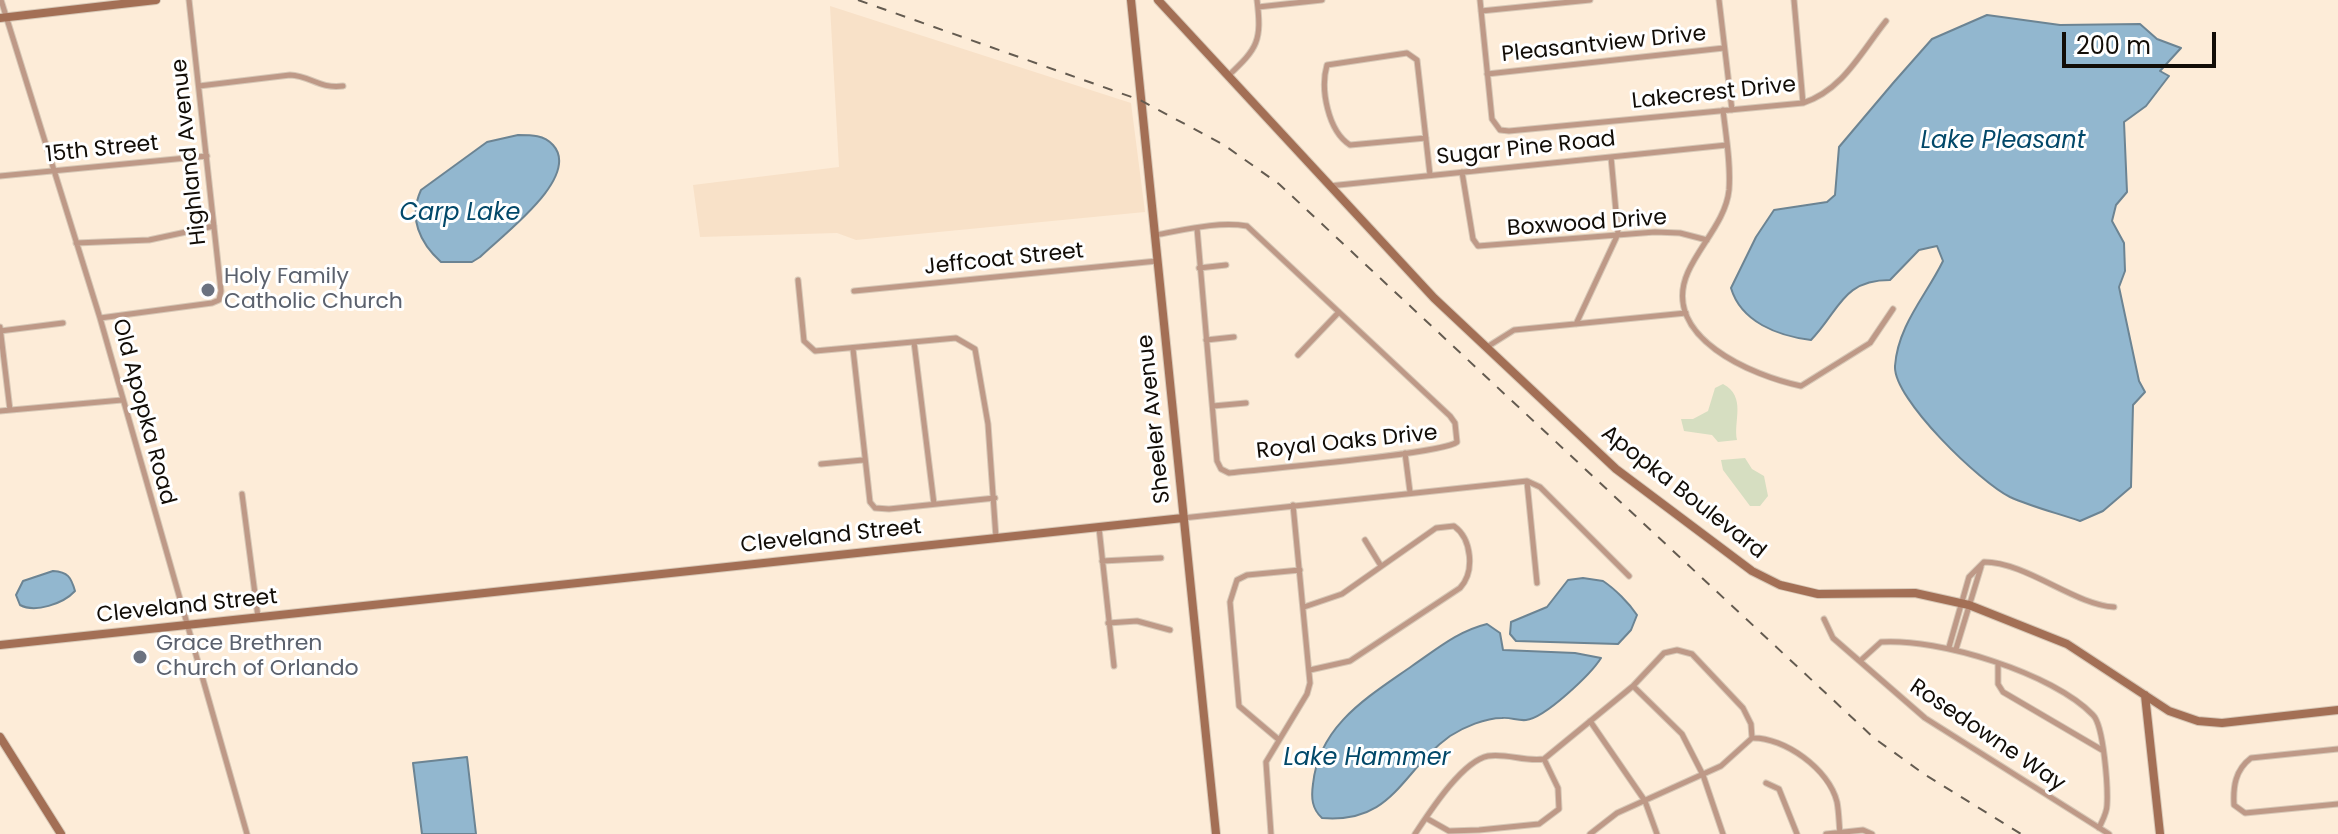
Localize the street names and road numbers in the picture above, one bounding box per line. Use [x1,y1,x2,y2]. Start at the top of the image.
street label: Pleasantview Drive [1500,21,1708,69]
street label: Highland Avenue [167,57,213,247]
street label: Lakecrest Drive [1631,72,1797,116]
street label: Sugar Pine Road [1435,126,1617,172]
street label: 15th Street [44,131,160,169]
street label: Boxwood Drive [1506,205,1668,243]
street label: Jeffcoat Street [923,238,1085,282]
street label: Old Apopka Road [105,316,181,508]
street label: Sheeler Avenue [1133,333,1177,505]
street label: Royal Oaks Drive [1255,420,1439,466]
street label: Apopka Boulevard [1595,421,1771,565]
street label: Cleveland Street [739,514,923,560]
street label: Cleveland Street [95,584,279,630]
street label: Rosedowne Way [1904,674,2070,798]

